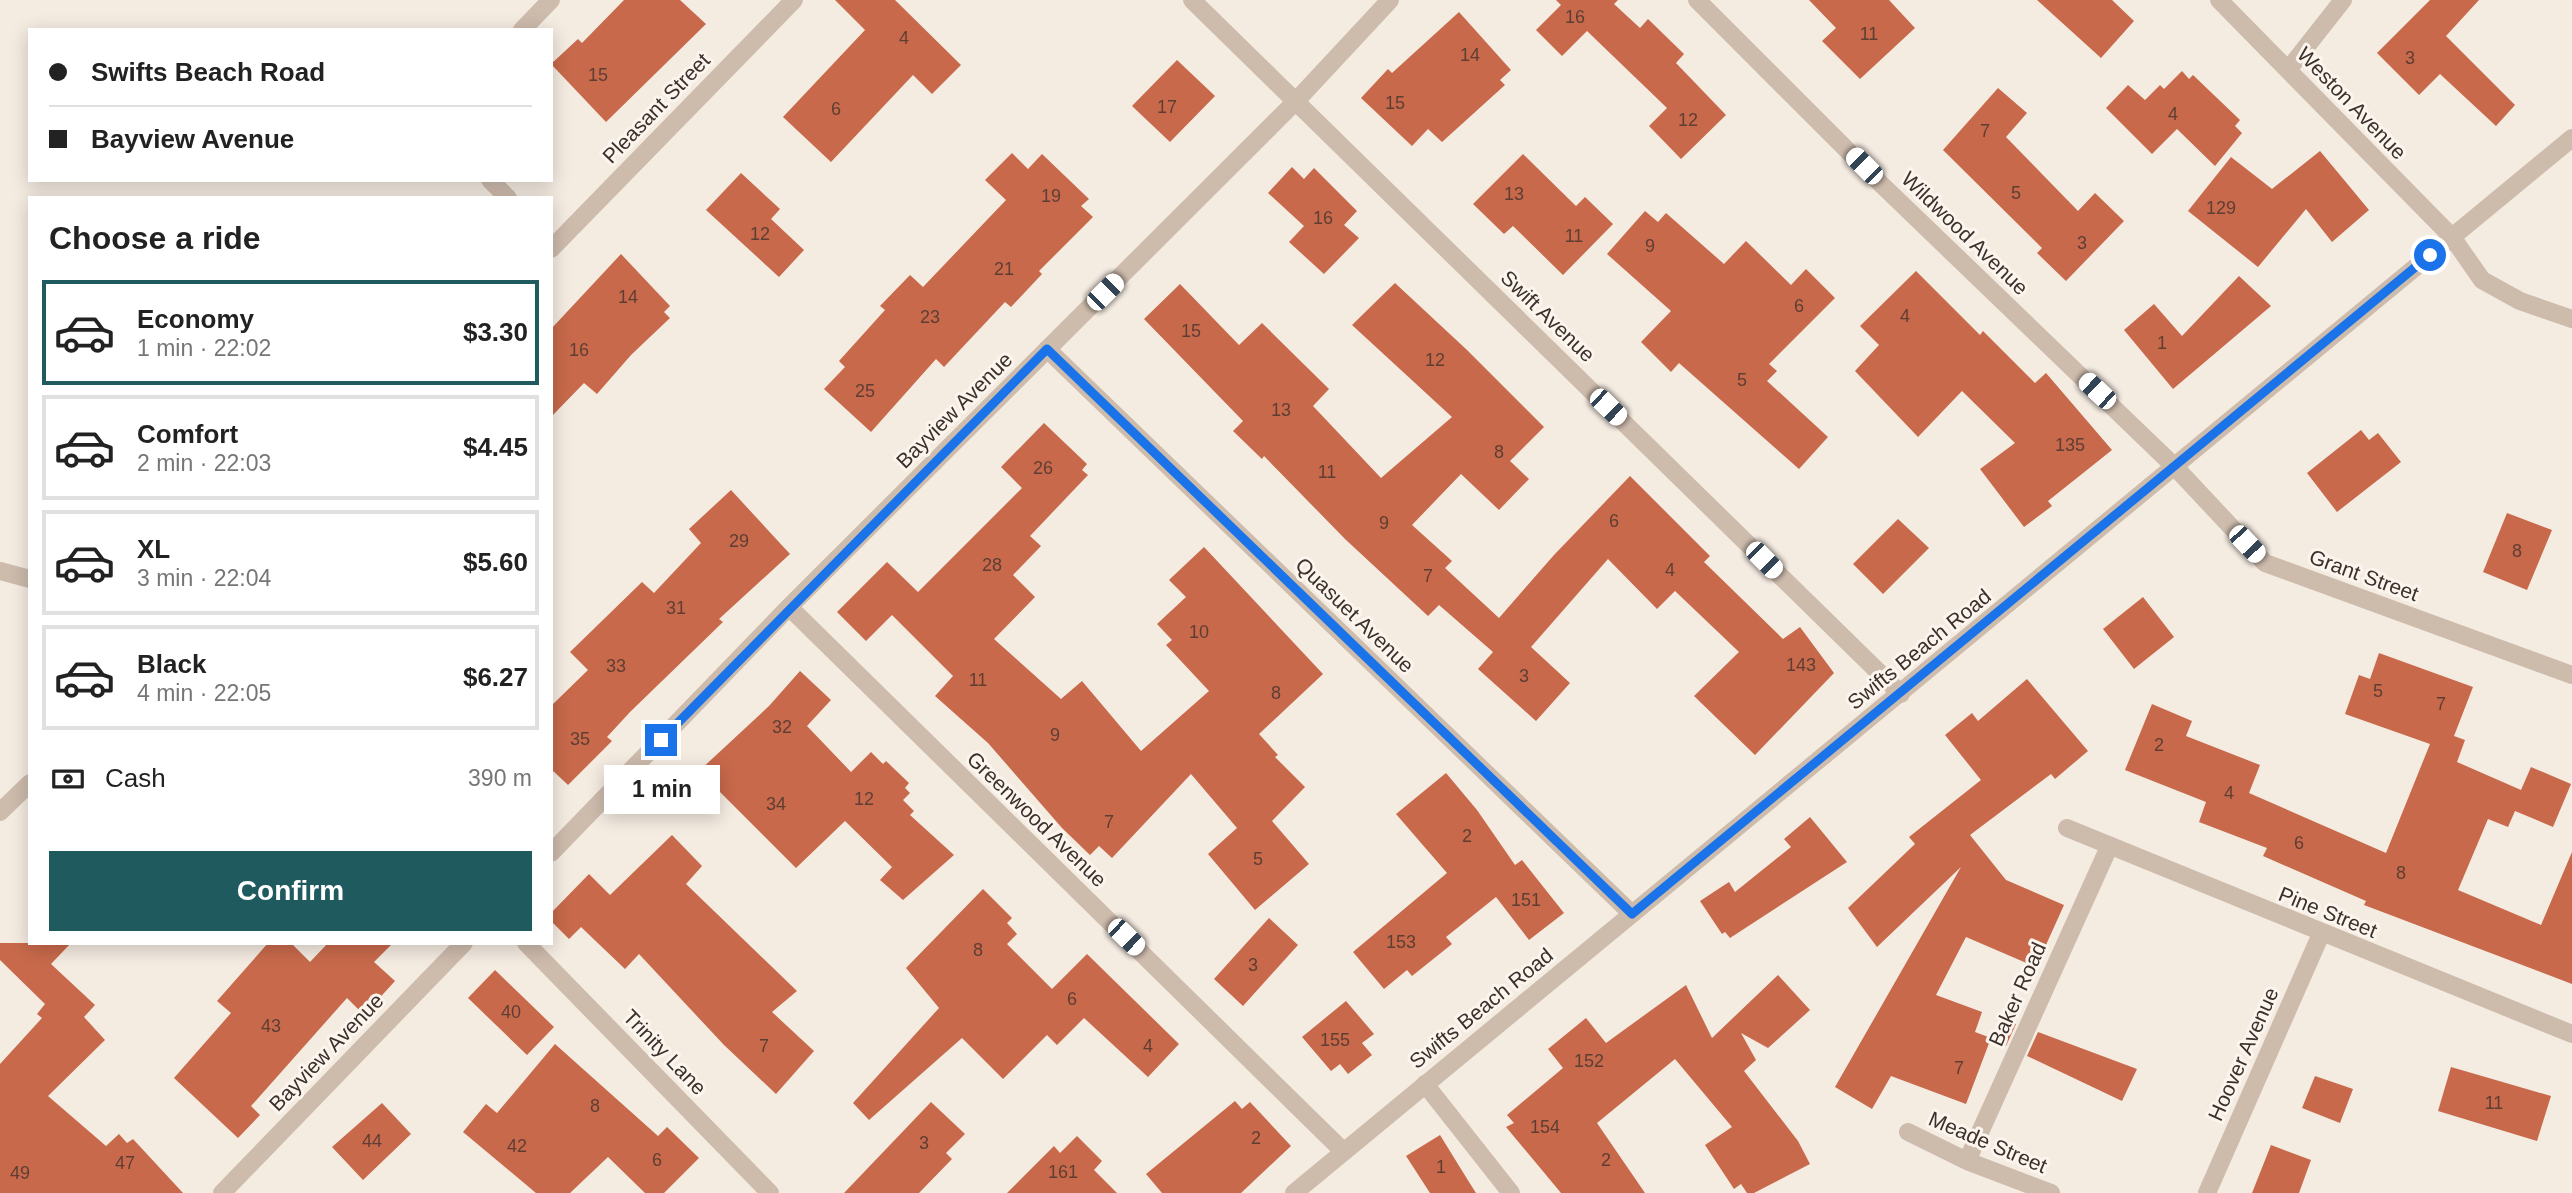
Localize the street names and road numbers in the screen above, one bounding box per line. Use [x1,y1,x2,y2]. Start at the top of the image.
street label: Weston Avenue [2293,42,2411,164]
street label: Pleasant Street [598,48,714,168]
street label: Wildwood Avenue [1897,167,2033,299]
street label: Swift Avenue [1496,266,1600,366]
street label: Bayview Avenue [892,348,1016,472]
street label: Grant Street [2306,545,2422,605]
street label: Quasuet Avenue [1291,553,1419,677]
street label: Swifts Beach Road [1843,584,1995,714]
street label: Greenwood Avenue [963,747,1111,891]
street label: Pine Street [2276,882,2381,942]
street label: Baker Road [1984,939,2050,1049]
street label: Swifts Beach Road [1405,943,1557,1073]
street label: Hoover Avenue [2203,984,2283,1124]
street label: Bayview Avenue [264,989,388,1115]
street label: Trinity Lane [619,1005,711,1099]
street label: Meade Street [1925,1107,2051,1177]

